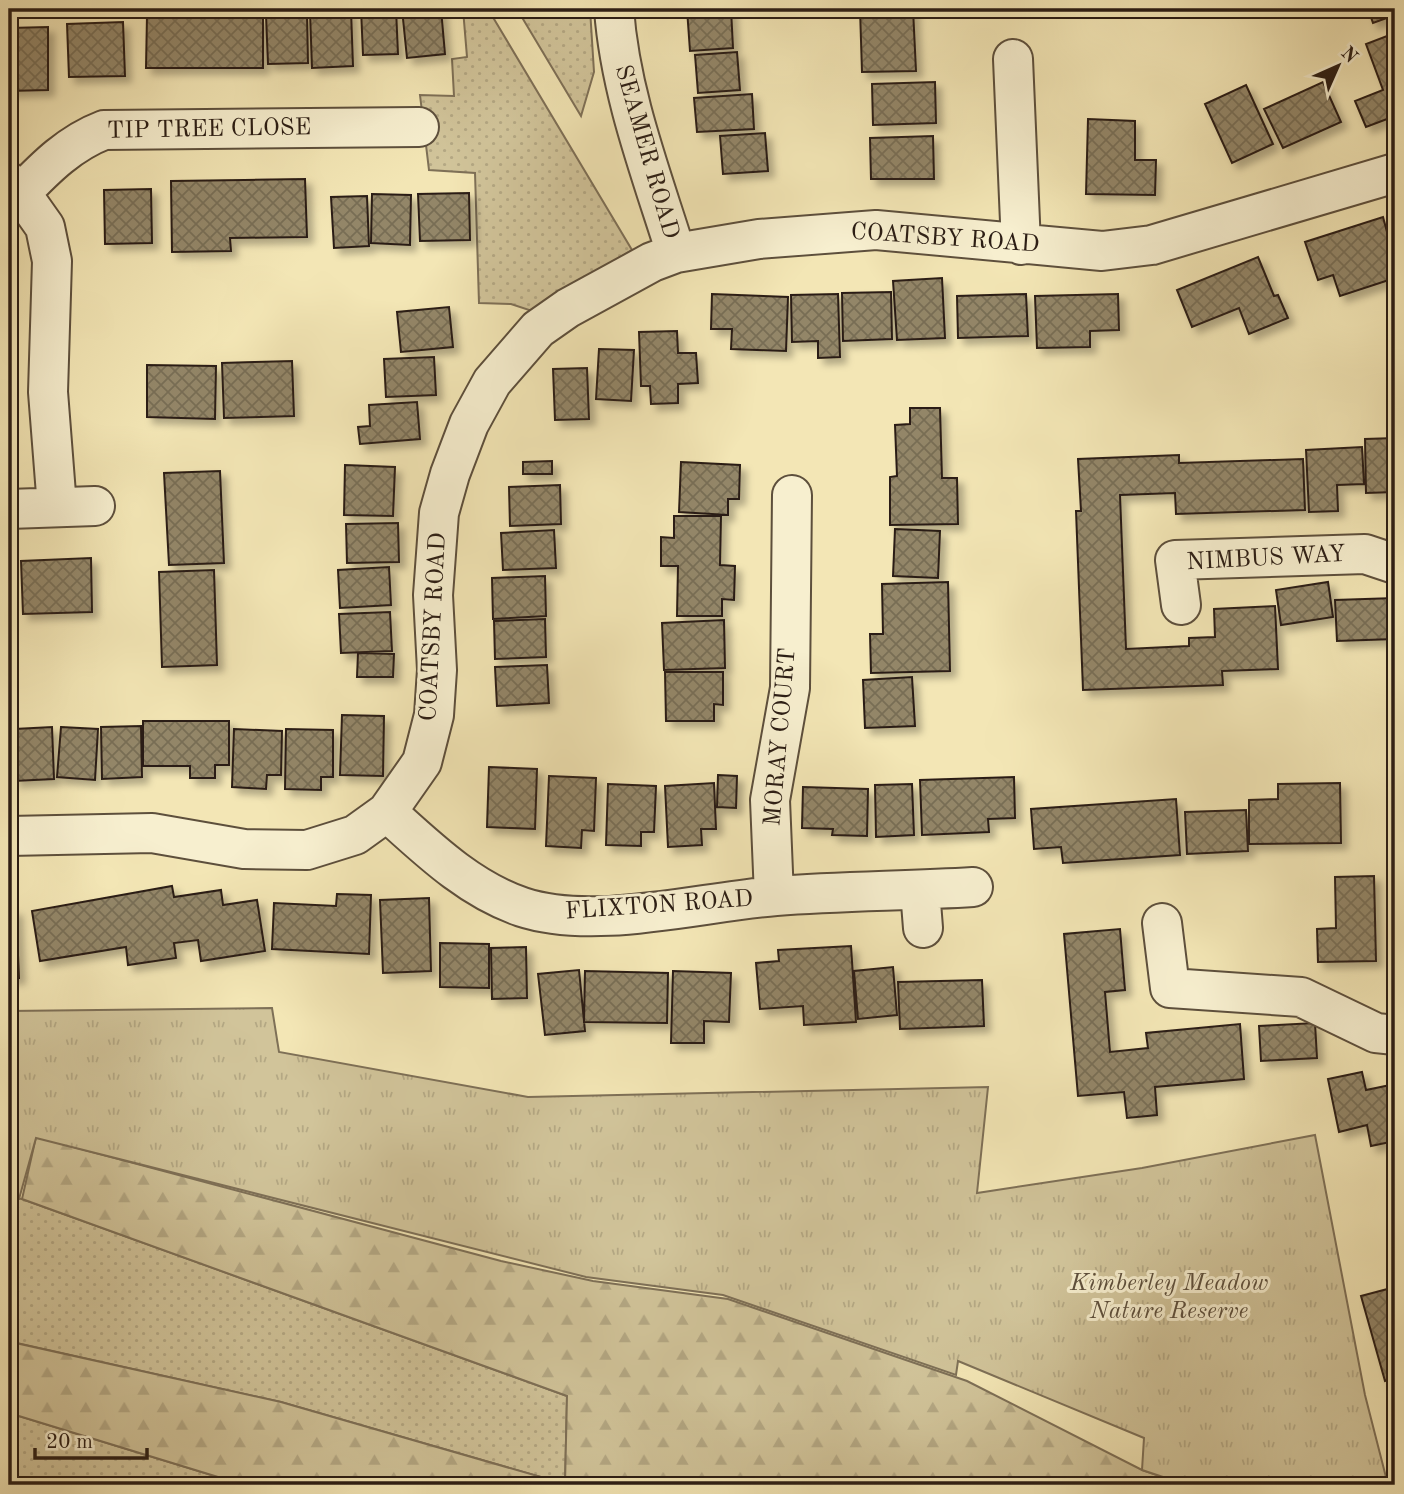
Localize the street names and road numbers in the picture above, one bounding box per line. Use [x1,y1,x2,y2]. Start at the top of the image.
street label: SEAMER ROAD [610,62,682,242]
street label: TIP TREE CLOSE [107,116,311,144]
street label: COATSBY ROAD [850,220,1040,258]
street label: COATSBY ROAD [417,532,451,722]
street label: NIMBUS WAY [1186,543,1346,575]
street label: MORAY COURT [761,647,801,827]
street label: FLIXTON ROAD [564,887,754,925]

